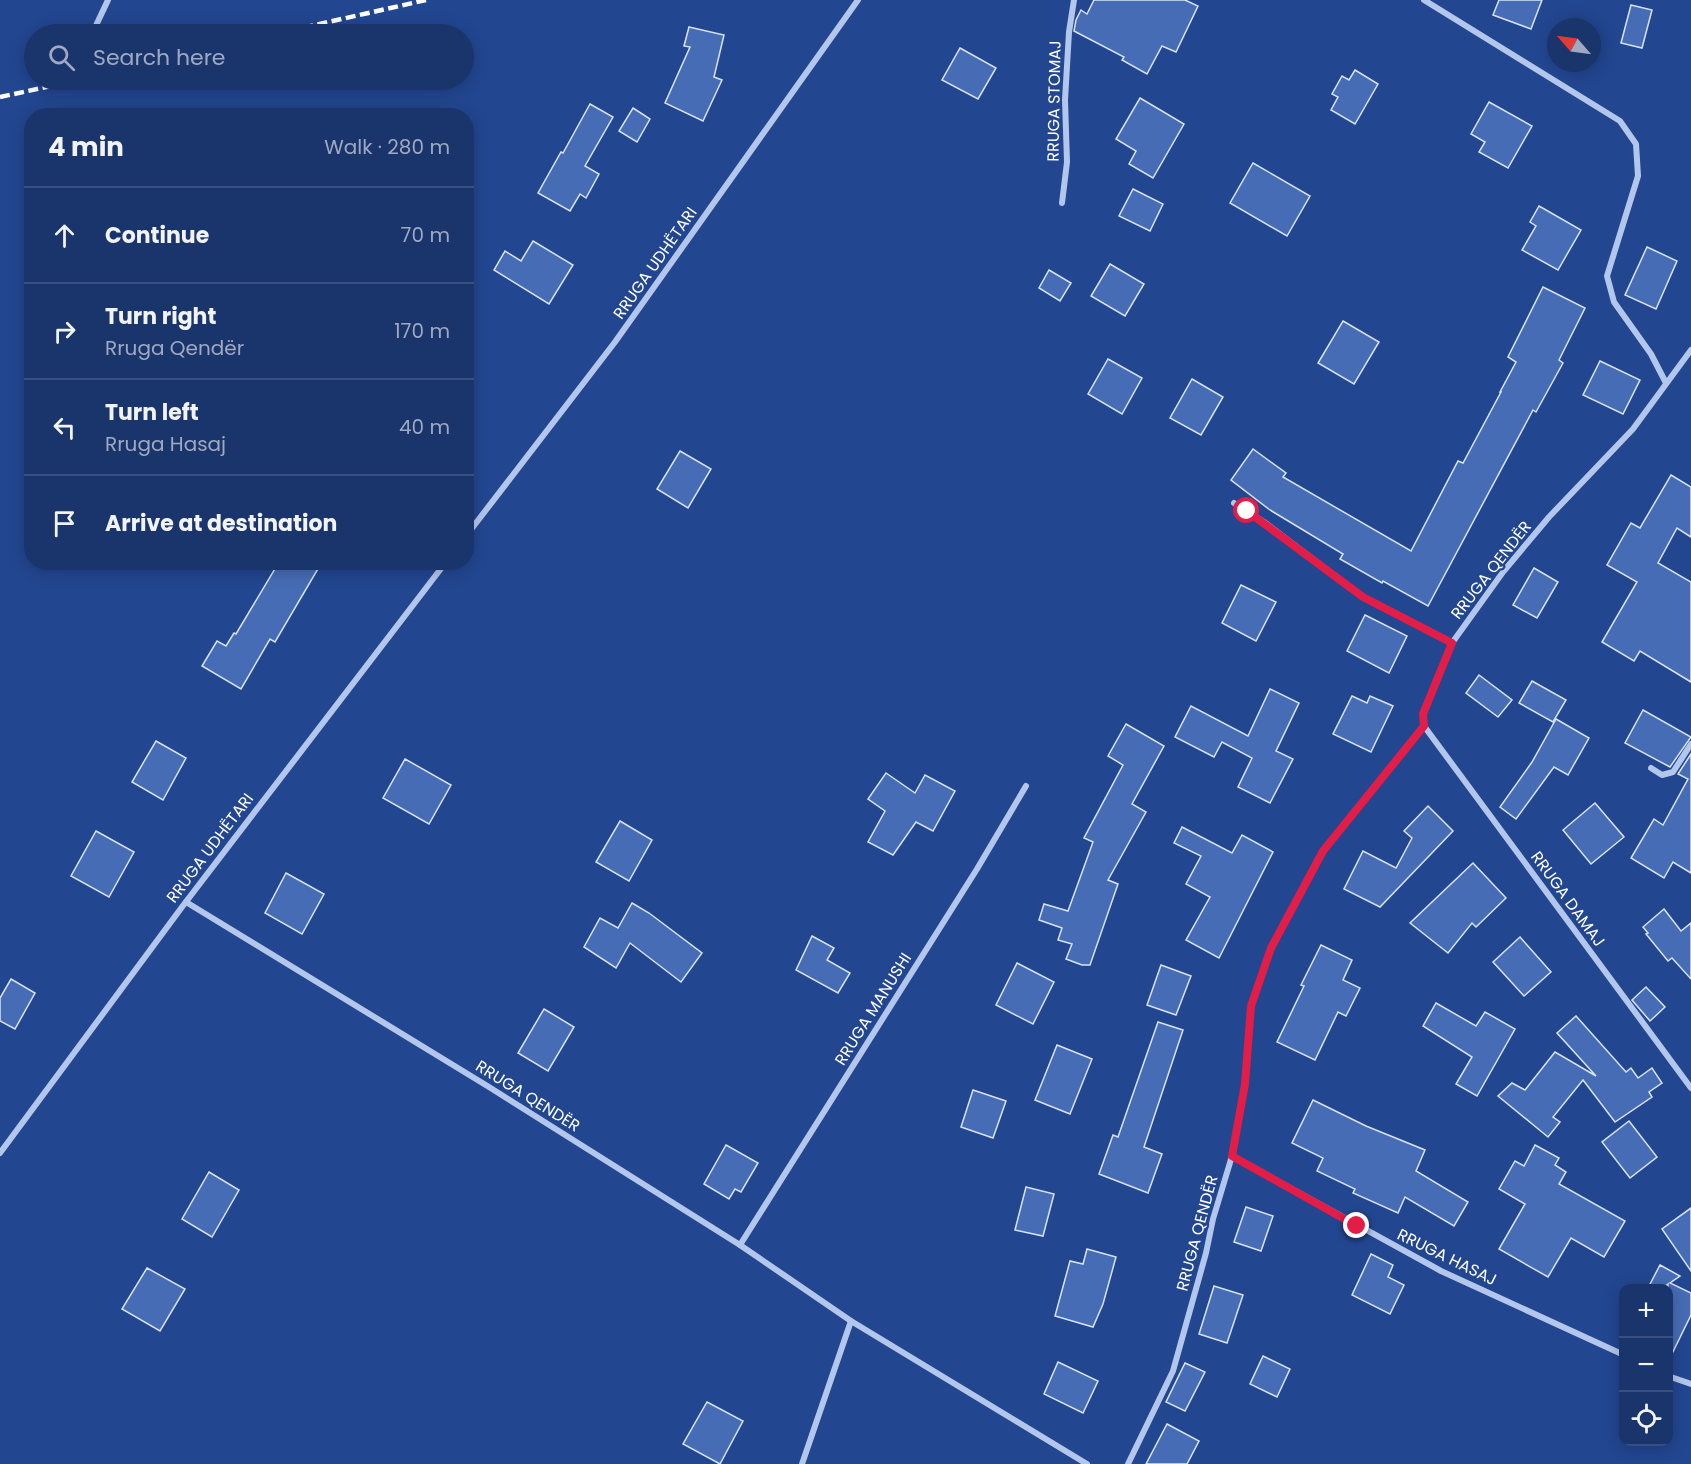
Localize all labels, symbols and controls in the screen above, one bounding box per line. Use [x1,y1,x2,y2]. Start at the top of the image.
north arrow [1547,18,1601,72]
search box [24,24,474,90]
street label: RRUGA STOMAJ [1041,40,1067,162]
icon: search [45,41,78,74]
text: Search here [93,42,226,73]
text: 4 min [48,129,124,165]
text: Walk · 280 m [324,133,450,161]
street label: RRUGA UDHËTARI [608,202,702,324]
icon: ahead [48,219,81,252]
text: Continue [105,220,209,251]
text: 70 m [401,221,450,249]
text: Turn right [105,301,216,332]
icon: right [48,315,81,348]
text: 170 m [394,317,450,345]
text: Rruga Qendër [105,334,244,362]
text: Turn left [105,397,199,428]
icon: left [48,411,81,444]
text: 40 m [399,413,450,441]
text: Rruga Hasaj [105,430,226,458]
route start [1233,497,1259,523]
icon: arrive [48,507,81,540]
text: Arrive at destination [105,508,337,539]
street label: RRUGA QENDËR [1445,516,1537,624]
street label: RRUGA UDHËTARI [161,788,259,908]
street label: RRUGA DAMAJ [1526,847,1610,951]
street label: RRUGA MANUSHI [829,948,917,1070]
street label: RRUGA QENDËR [471,1055,585,1137]
street label: RRUGA QENDËR [1170,1173,1224,1293]
route end [1343,1212,1369,1238]
street label: RRUGA HASAJ [1393,1223,1501,1291]
map controls [1619,1284,1673,1446]
button: + [1619,1284,1673,1338]
button: − [1619,1338,1673,1392]
button: locate [1619,1392,1673,1446]

